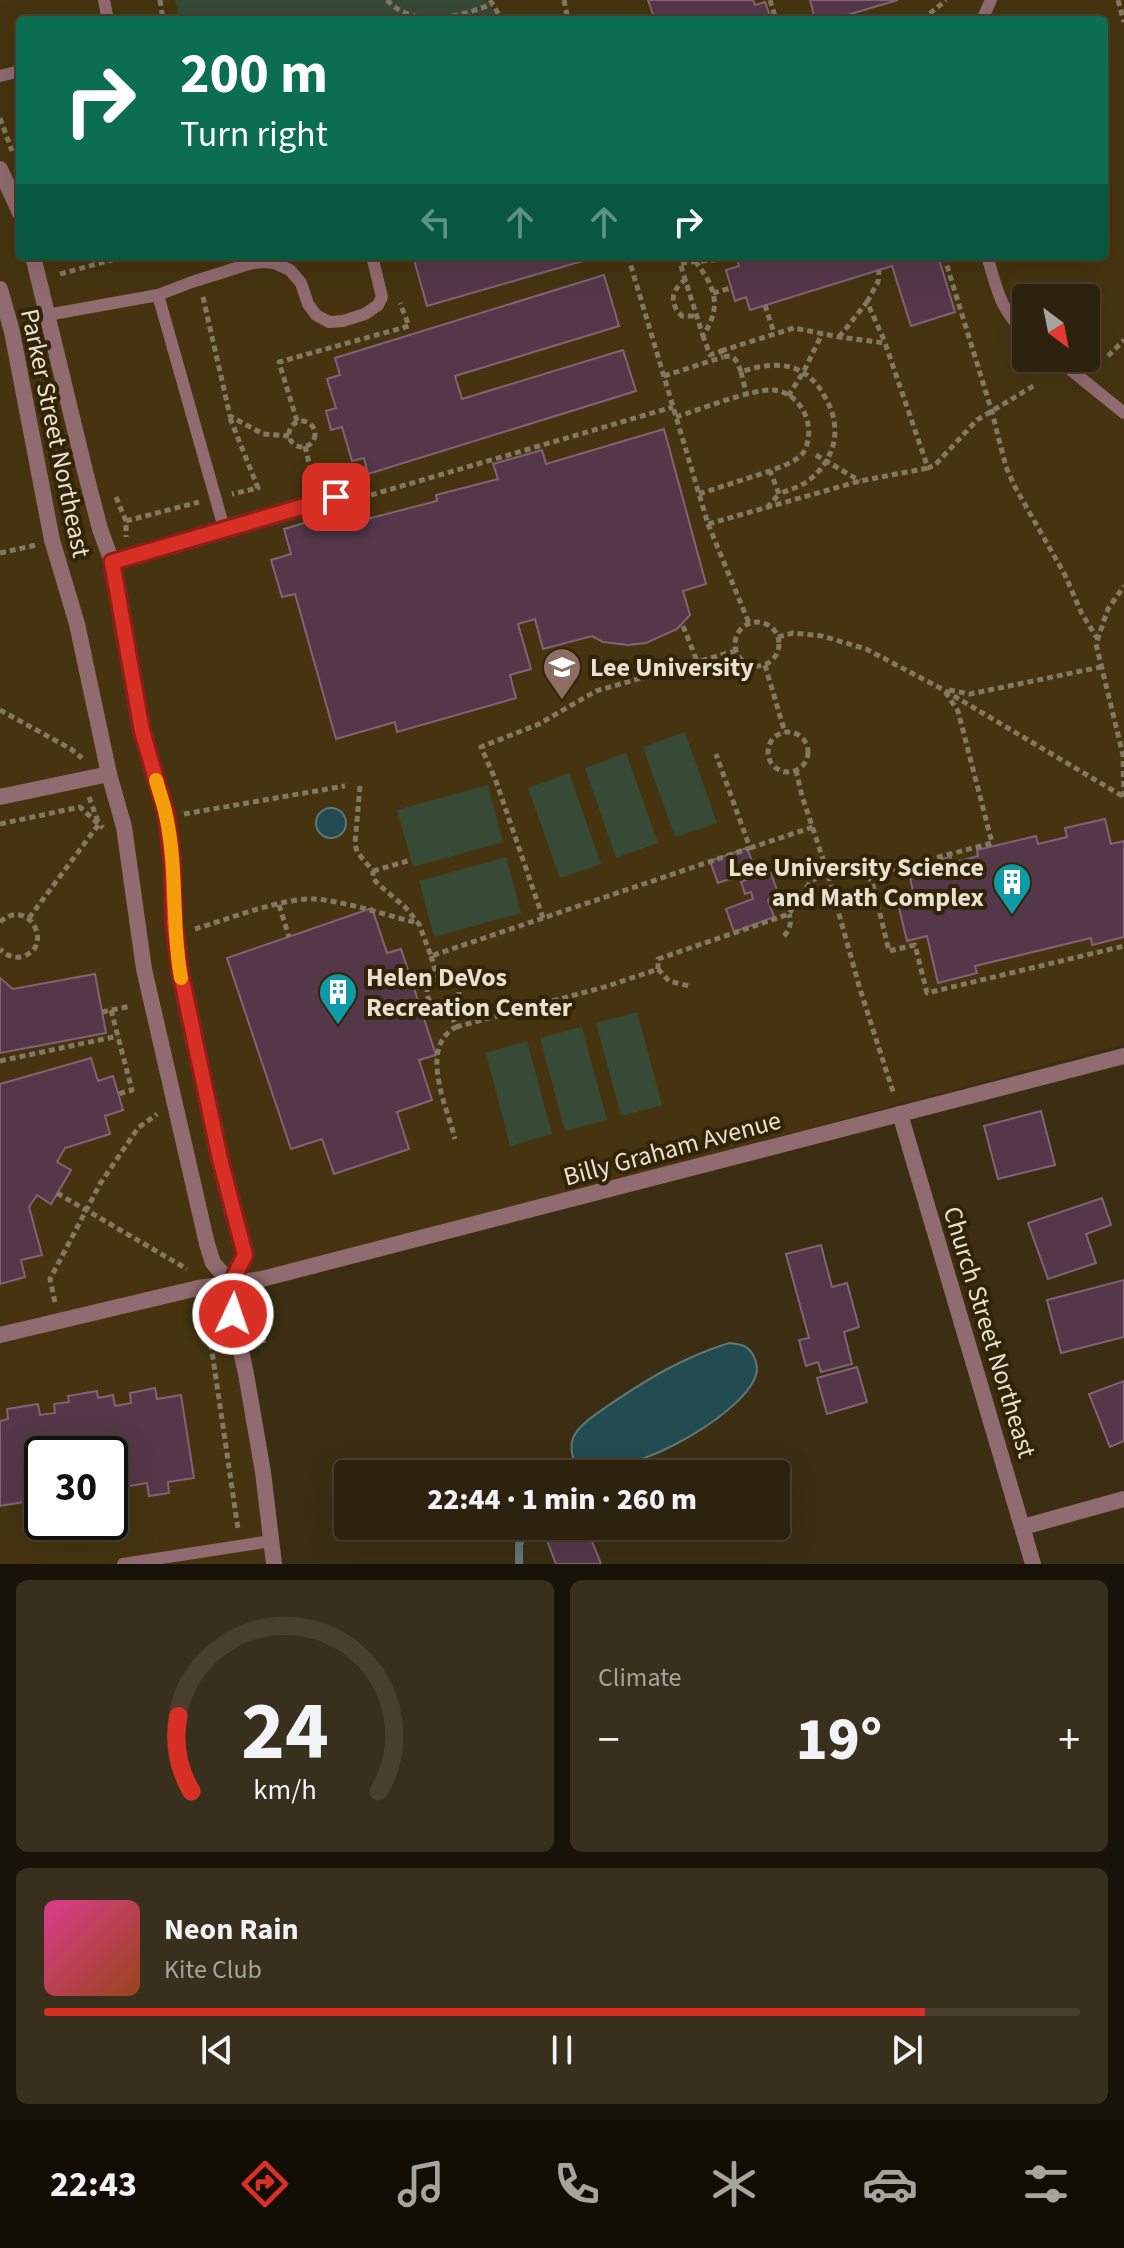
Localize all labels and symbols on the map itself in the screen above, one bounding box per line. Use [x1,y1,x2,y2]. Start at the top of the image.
north arrow [1012,284,1100,372]
street label: Parker Street Northeast [11,305,100,561]
pin [302,463,370,531]
school or university icon: Lee University [541,646,583,701]
place label: Lee University [590,649,754,686]
place label: Lee University Science and Math Complex [728,849,984,916]
building icon: Lee University Science and Math Complex [991,861,1033,916]
place label: Helen DeVos Recreation Center [366,959,573,1026]
building icon: Helen DeVos Recreation Center [317,971,359,1026]
street label: Billy Graham Avenue [559,1102,785,1195]
street label: Church Street Northeast [934,1202,1045,1463]
position arrow [191,1272,275,1356]
speed limit sign: 30 [24,1436,128,1540]

